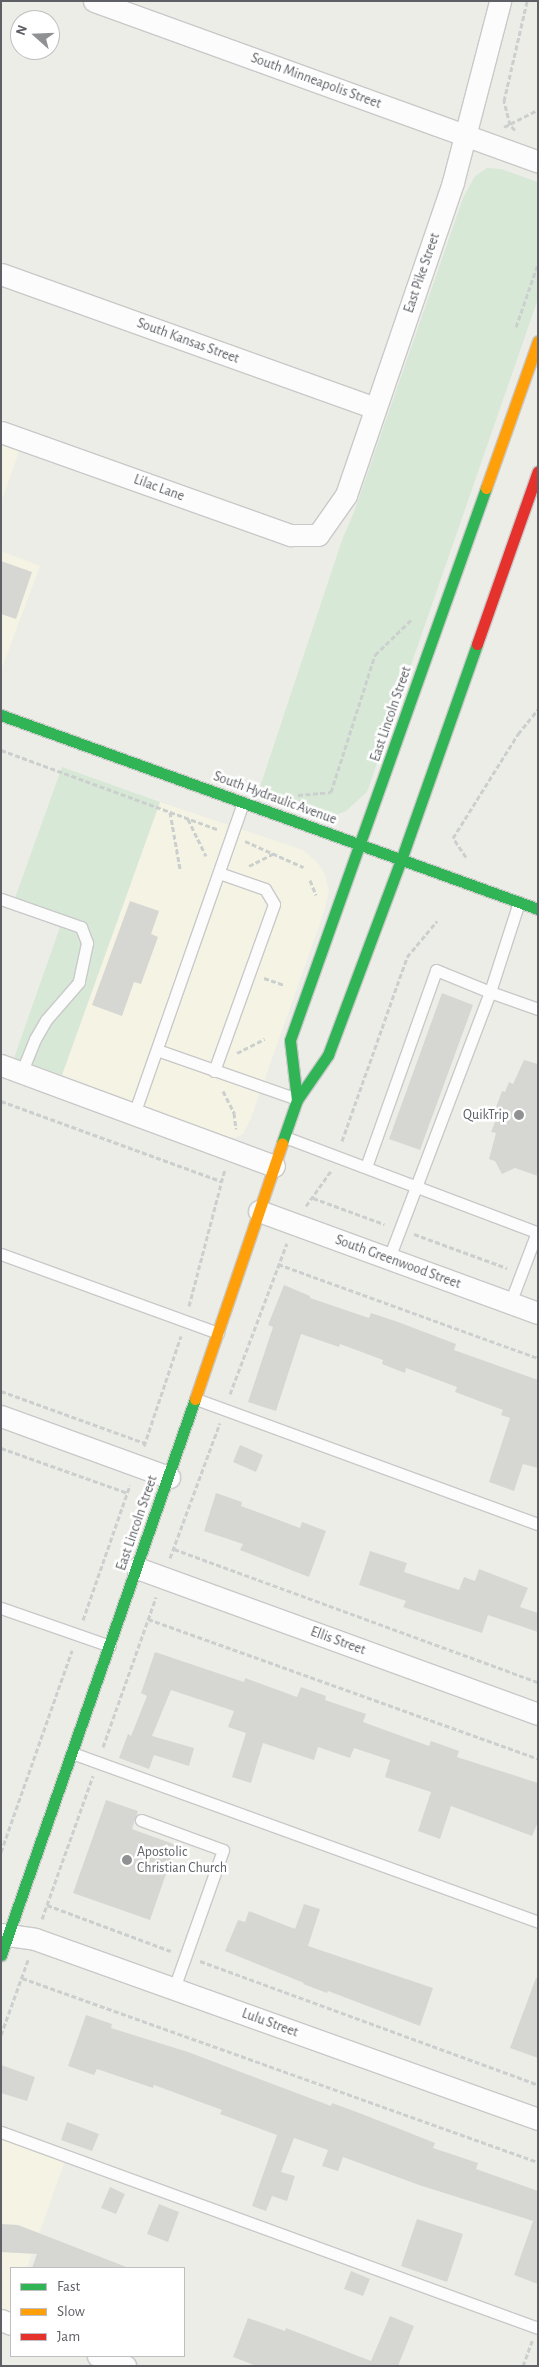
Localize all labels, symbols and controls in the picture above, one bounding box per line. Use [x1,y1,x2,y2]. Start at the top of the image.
north arrow [10,10,60,60]
text: N [14,23,30,37]
street label: South Minneapolis Street [249,50,383,112]
street label: East Pike Street [400,231,444,315]
street label: South Kansas Street [135,315,241,367]
street label: Lilac Lane [131,471,187,505]
street label: East Lincoln Street [367,664,415,764]
street label: South Hydraulic Avenue [211,768,339,828]
place label: QuikTrip [463,1107,509,1123]
marker: QuikTrip [513,1109,525,1121]
street label: South Greenwood Street [333,1231,463,1293]
street label: East Lincoln Street [113,1473,161,1573]
street label: Ellis Street [308,1623,368,1659]
place label: Apostolic Christian Church [137,1844,227,1876]
marker: Apostolic Christian Church [121,1854,133,1866]
street label: Lulu Street [239,2005,301,2041]
legend [10,2267,185,2357]
text: Fast [57,2279,80,2294]
text: Slow [57,2304,85,2319]
text: Jam [57,2329,80,2344]

